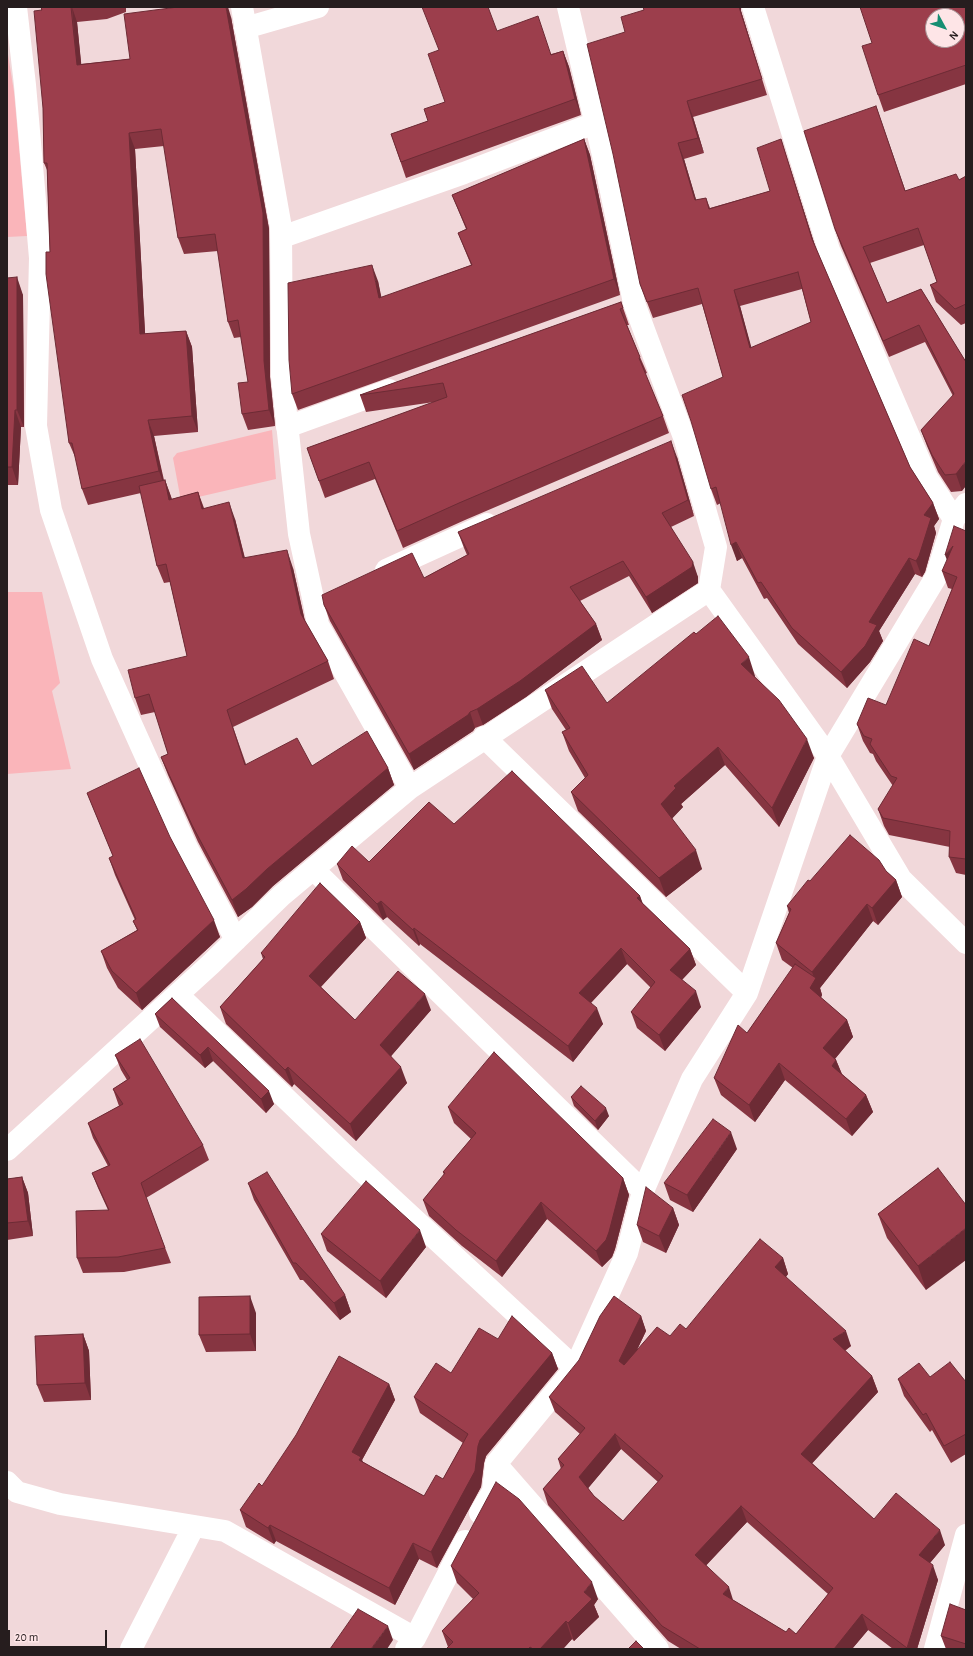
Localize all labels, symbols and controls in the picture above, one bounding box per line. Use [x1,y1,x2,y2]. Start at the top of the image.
north arrow [925,8,965,48]
text: N [947,29,960,42]
scale bar [10,1622,109,1648]
text: 20 m [15,1631,38,1643]

